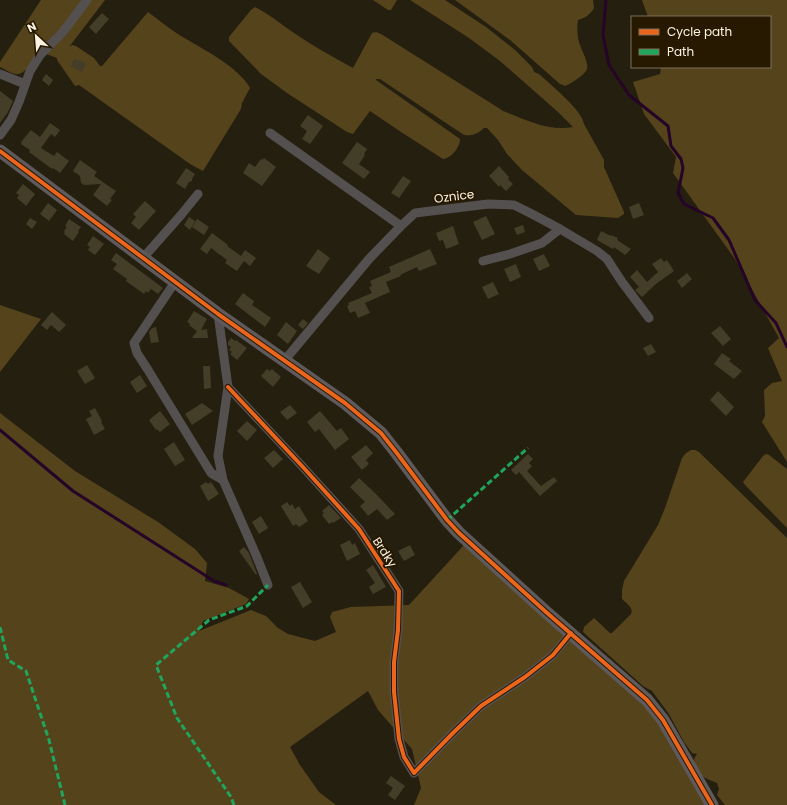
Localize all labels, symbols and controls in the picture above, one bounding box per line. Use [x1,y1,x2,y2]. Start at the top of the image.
north arrow [16,16,56,56]
legend [631,16,771,68]
text: N [24,18,39,36]
text: Cycle path [667,23,732,40]
text: Path [667,43,694,60]
street label: Oznice [433,185,475,207]
street label: Brdky [369,534,401,571]

